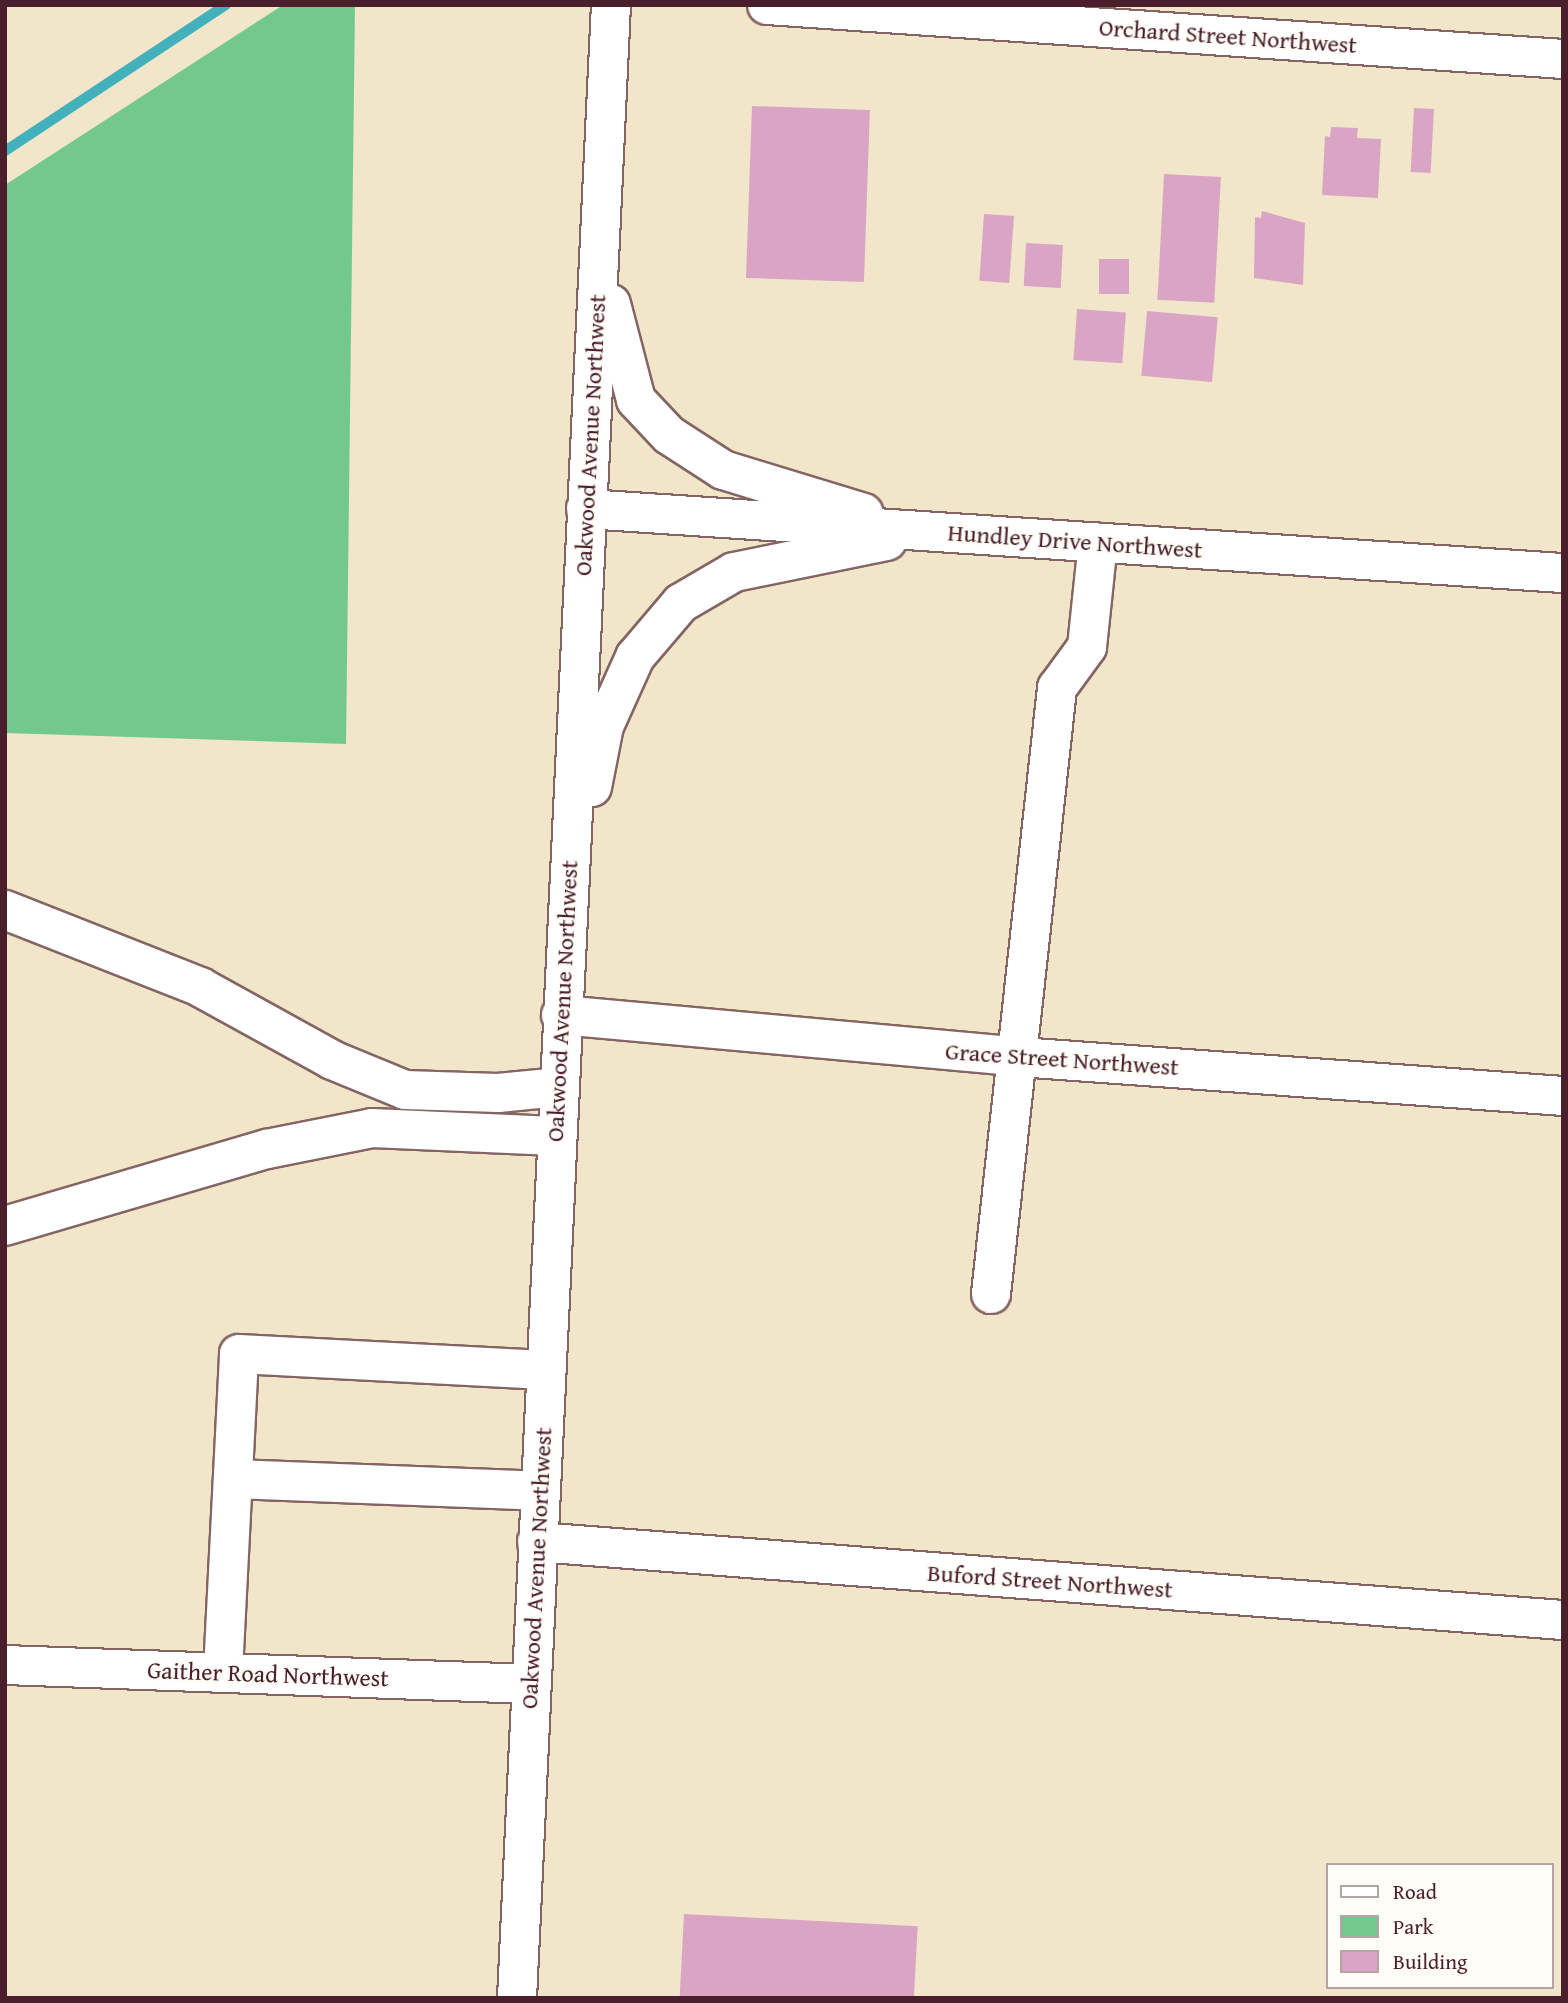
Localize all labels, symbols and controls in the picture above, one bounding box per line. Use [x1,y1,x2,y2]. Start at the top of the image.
street label: Orchard Street Northwest [1098,13,1358,59]
street label: Oakwood Avenue Northwest [568,293,612,577]
street label: Hundley Drive Northwest [947,518,1203,564]
street label: Oakwood Avenue Northwest [540,859,584,1143]
street label: Grace Street Northwest [944,1036,1180,1082]
street label: Oakwood Avenue Northwest [514,1426,558,1710]
street label: Buford Street Northwest [926,1558,1174,1604]
street label: Gaither Road Northwest [147,1655,389,1693]
legend [1326,1863,1554,1989]
text: Road [1393,1876,1437,1907]
text: Park [1393,1911,1434,1942]
text: Building [1393,1946,1467,1977]

